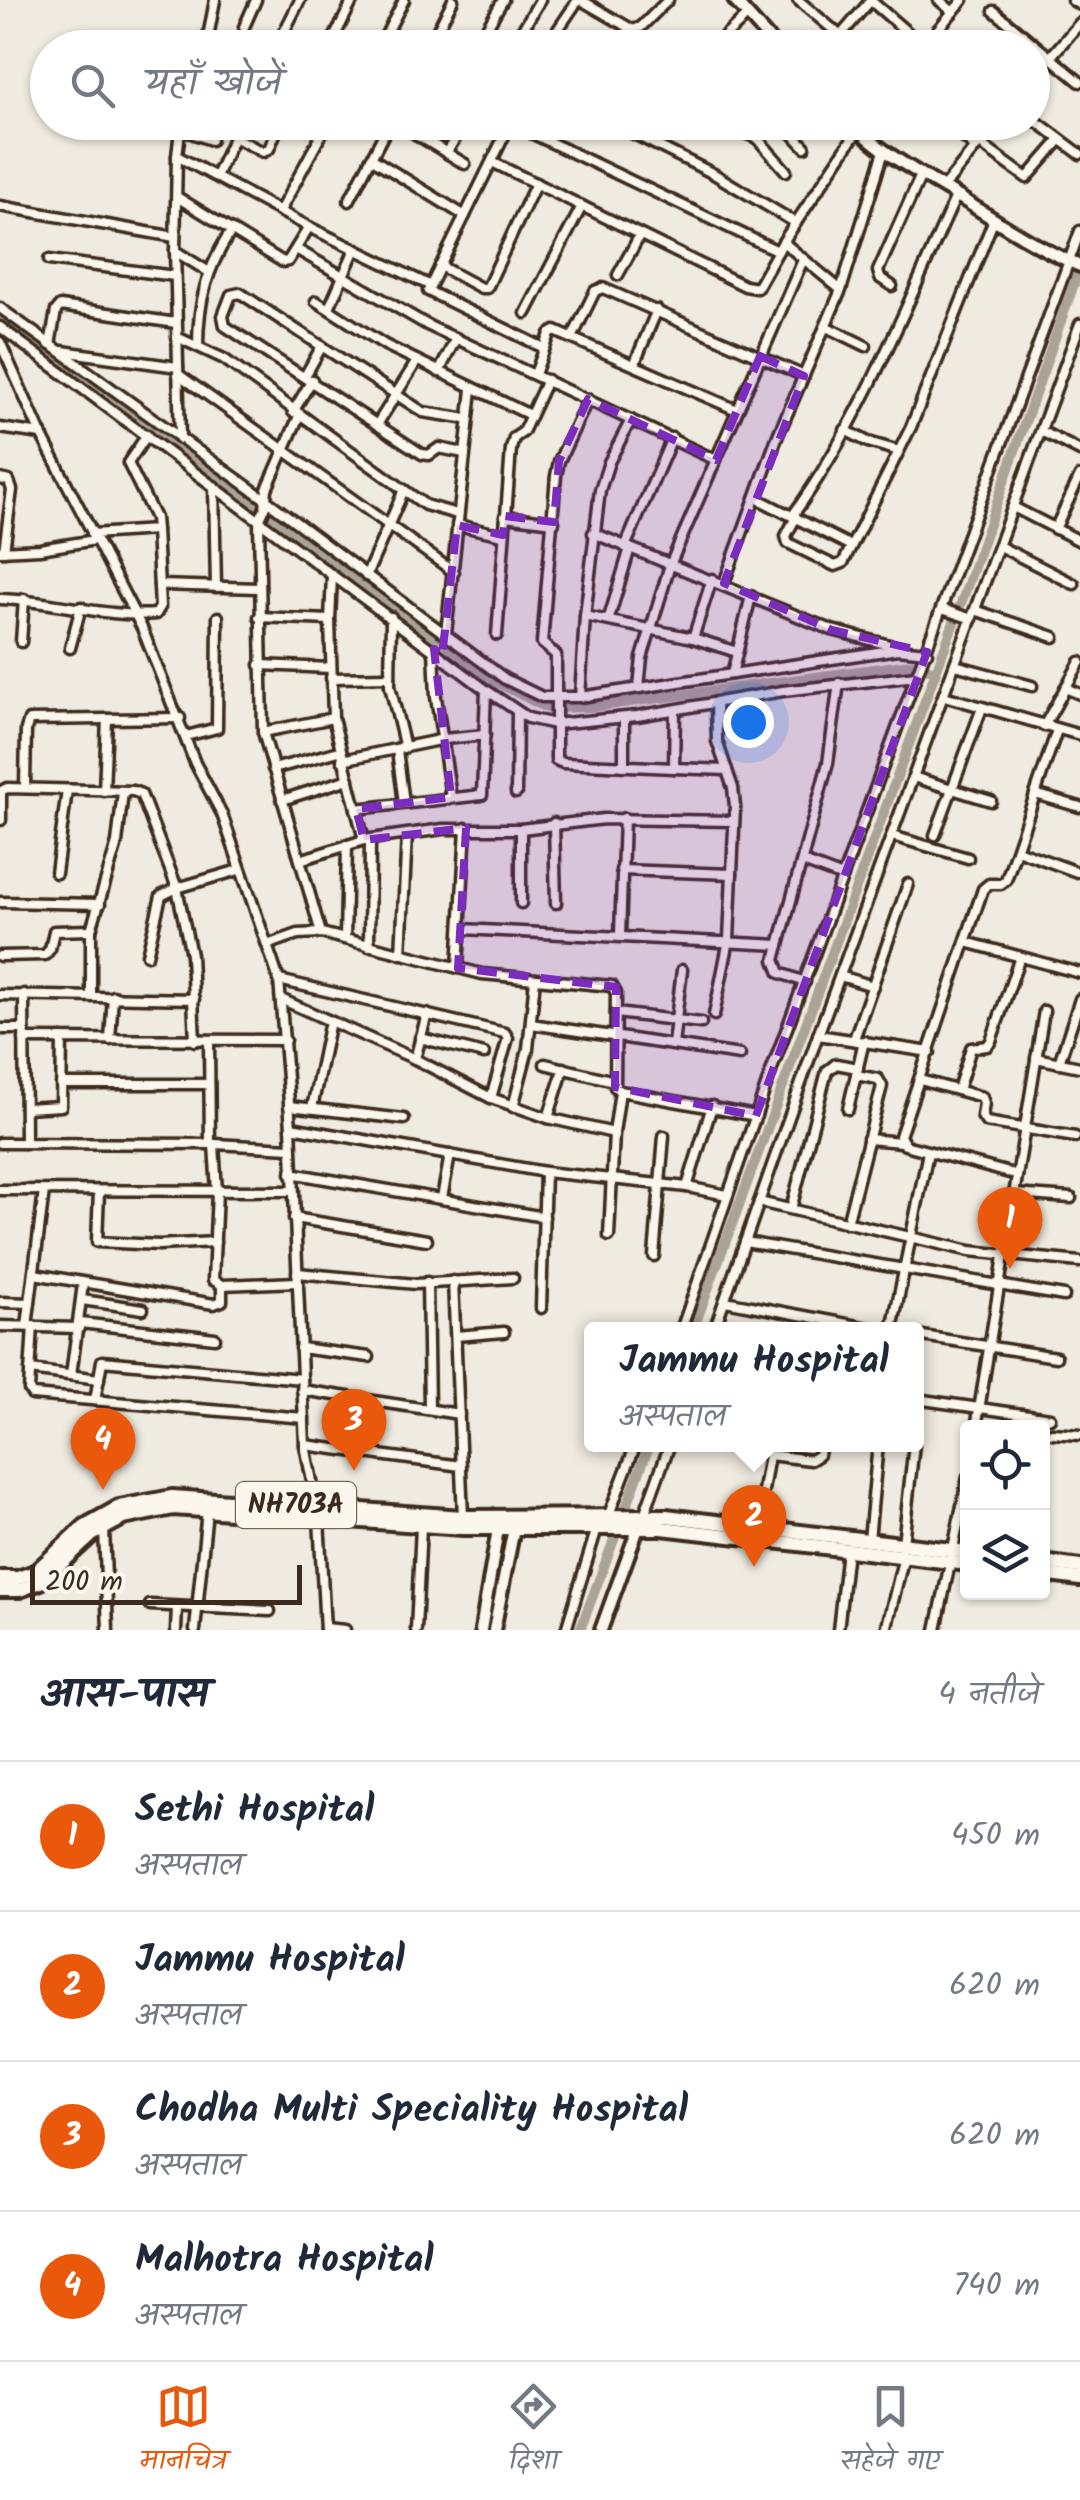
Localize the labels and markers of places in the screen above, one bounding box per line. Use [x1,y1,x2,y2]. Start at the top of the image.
pin: 1 [978,1186,1042,1269]
pin: 3 [322,1388,386,1471]
pin: 4 [70,1408,136,1490]
pin: 2 [722,1484,786,1567]

